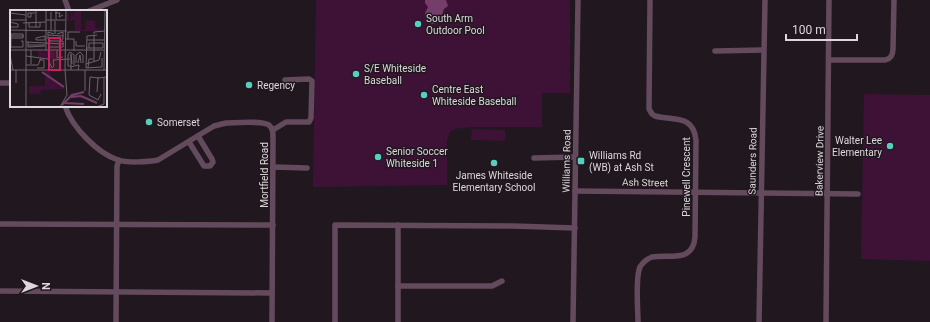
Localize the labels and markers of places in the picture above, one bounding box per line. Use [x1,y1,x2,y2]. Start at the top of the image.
place label: South Arm Outdoor Pool [426,13,485,36]
marker: South Arm Outdoor Pool [413,19,423,29]
place label: S/E Whiteside Baseball [364,63,426,86]
marker: S/E Whiteside Baseball [351,69,361,79]
marker: Regency [244,80,254,90]
place label: Regency [257,80,295,91]
place label: Centre East Whiteside Baseball [432,84,516,107]
marker: Centre East Whiteside Baseball [419,90,429,100]
marker: Somerset [144,117,154,127]
place label: Somerset [157,117,200,128]
place label: Walter Lee Elementary [832,135,882,158]
marker: Walter Lee Elementary [885,141,895,151]
place label: Senior Soccer Whiteside 1 [386,146,448,169]
place label: Williams Rd (WB) at Ash St [589,150,654,174]
marker: Senior Soccer Whiteside 1 [373,152,383,162]
marker: Williams Rd (WB) at Ash St [576,156,586,166]
marker: James Whiteside Elementary School [489,158,499,168]
place label: James Whiteside Elementary School [453,170,535,193]

